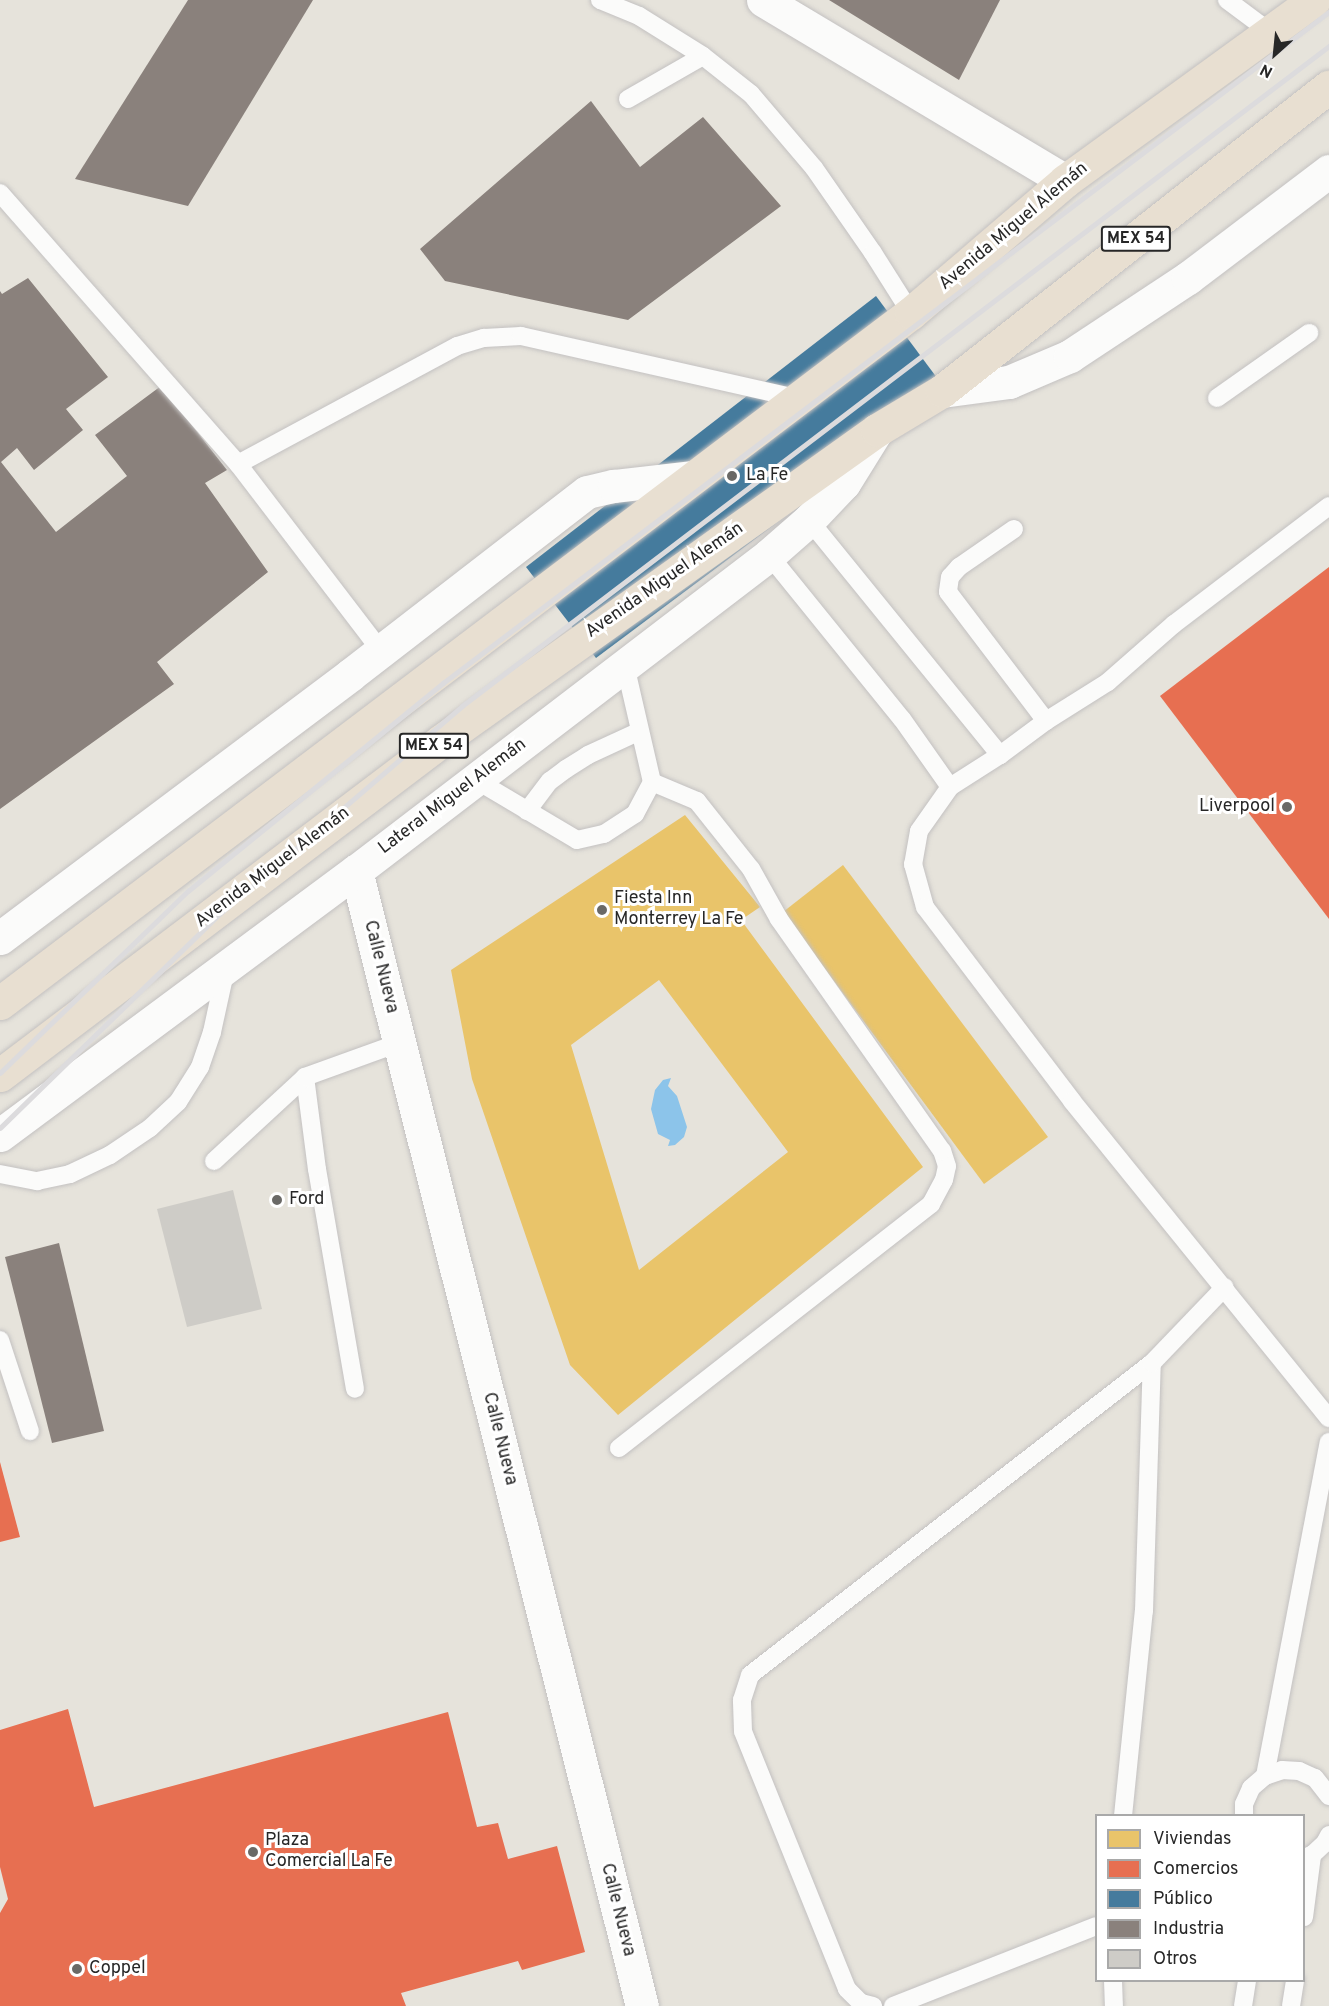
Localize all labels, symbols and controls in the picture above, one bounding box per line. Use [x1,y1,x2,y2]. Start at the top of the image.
north arrow [1245,24,1305,84]
text: N [1257,59,1276,82]
street label: Avenida Miguel Alemán [935,158,1093,296]
road number: MEX 54 [1100,226,1172,252]
place label: La Fe [746,465,788,487]
marker: La Fe [723,467,741,485]
street label: Avenida Miguel Alemán [582,518,748,644]
road number: MEX 54 [398,733,470,759]
street label: Lateral Miguel Alemán [375,734,531,860]
place label: Liverpool [1199,796,1275,818]
marker: Liverpool [1280,800,1294,814]
street label: Avenida Miguel Alemán [191,803,355,933]
place label: Fiesta Inn Monterrey La Fe [614,889,743,932]
marker: Fiesta Inn Monterrey La Fe [595,903,609,917]
street label: Calle Nueva [358,918,402,1016]
place label: Ford [289,1189,324,1211]
marker: Ford [270,1193,284,1207]
street label: Calle Nueva [477,1390,521,1488]
legend [1095,1814,1305,1982]
text: Viviendas [1153,1828,1231,1851]
place label: Plaza Comercial La Fe [265,1831,393,1874]
marker: Plaza Comercial La Fe [246,1845,260,1859]
text: Comercios [1153,1858,1239,1881]
street label: Calle Nueva [595,1861,639,1959]
text: Público [1153,1888,1213,1911]
text: Industria [1153,1918,1224,1941]
text: Otros [1153,1948,1197,1971]
place label: Coppel [89,1958,146,1980]
marker: Coppel [70,1962,84,1976]

